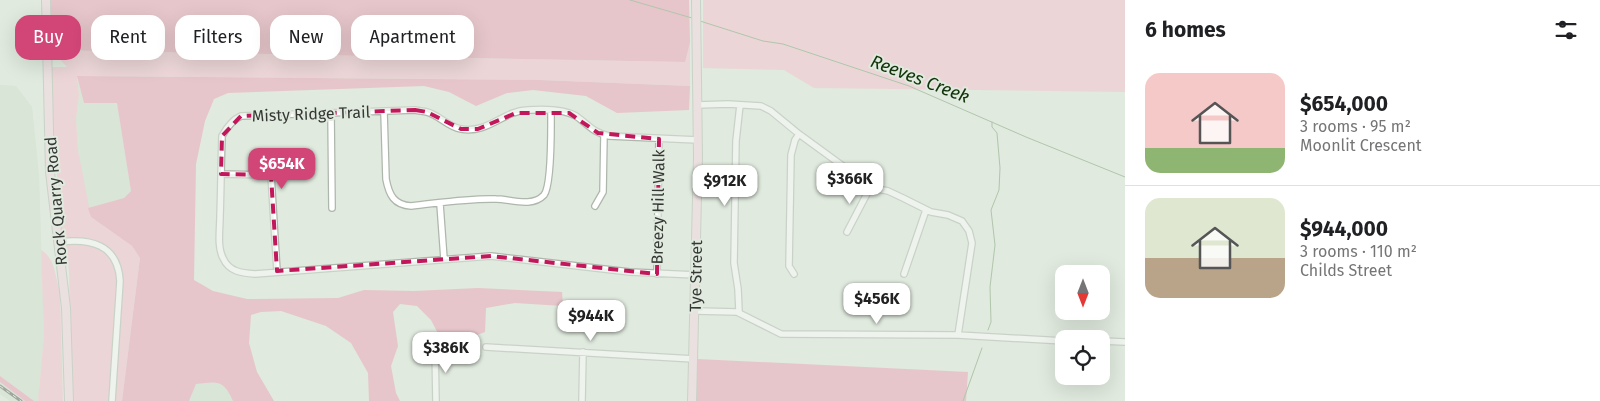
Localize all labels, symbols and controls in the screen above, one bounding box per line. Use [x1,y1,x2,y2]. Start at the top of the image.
chip: Buy [15,15,81,60]
chip: Rent [91,15,165,60]
chip: Filters [175,15,260,60]
chip: New [270,15,341,60]
chip: Apartment [351,15,474,60]
icon: filters [1552,16,1580,44]
text: 6 homes [1145,17,1226,43]
water label: Reeves Creek [867,50,973,108]
text: $654,000 [1300,91,1388,117]
icon: home [1185,93,1245,153]
street label: Misty Ridge Trail [252,102,371,126]
text: 3 rooms · 95 m² [1300,117,1411,136]
street label: Rock Quarry Road [41,136,71,266]
text: Moonlit Crescent [1300,136,1422,155]
pin: $654K [247,148,317,190]
street label: Breezy Hill Walk [647,149,669,265]
text: $654K [259,154,305,173]
pin: $366K [815,162,885,205]
pin: $912K [690,164,760,207]
text: $366K [827,169,873,188]
text: $912K [704,171,747,190]
text: $944,000 [1300,216,1388,242]
icon: home [1185,218,1245,278]
street label: Tye Street [686,240,706,312]
text: 3 rooms · 110 m² [1300,242,1417,261]
text: Childs Street [1300,261,1392,280]
north arrow [1055,265,1110,320]
map controls [1055,265,1110,385]
pin: $456K [842,282,912,325]
text: $456K [854,289,900,308]
pin: $944K [556,300,626,342]
text: $944K [568,306,614,325]
button: locate [1055,330,1110,385]
pin: $386K [411,332,481,374]
text: $386K [423,338,469,357]

